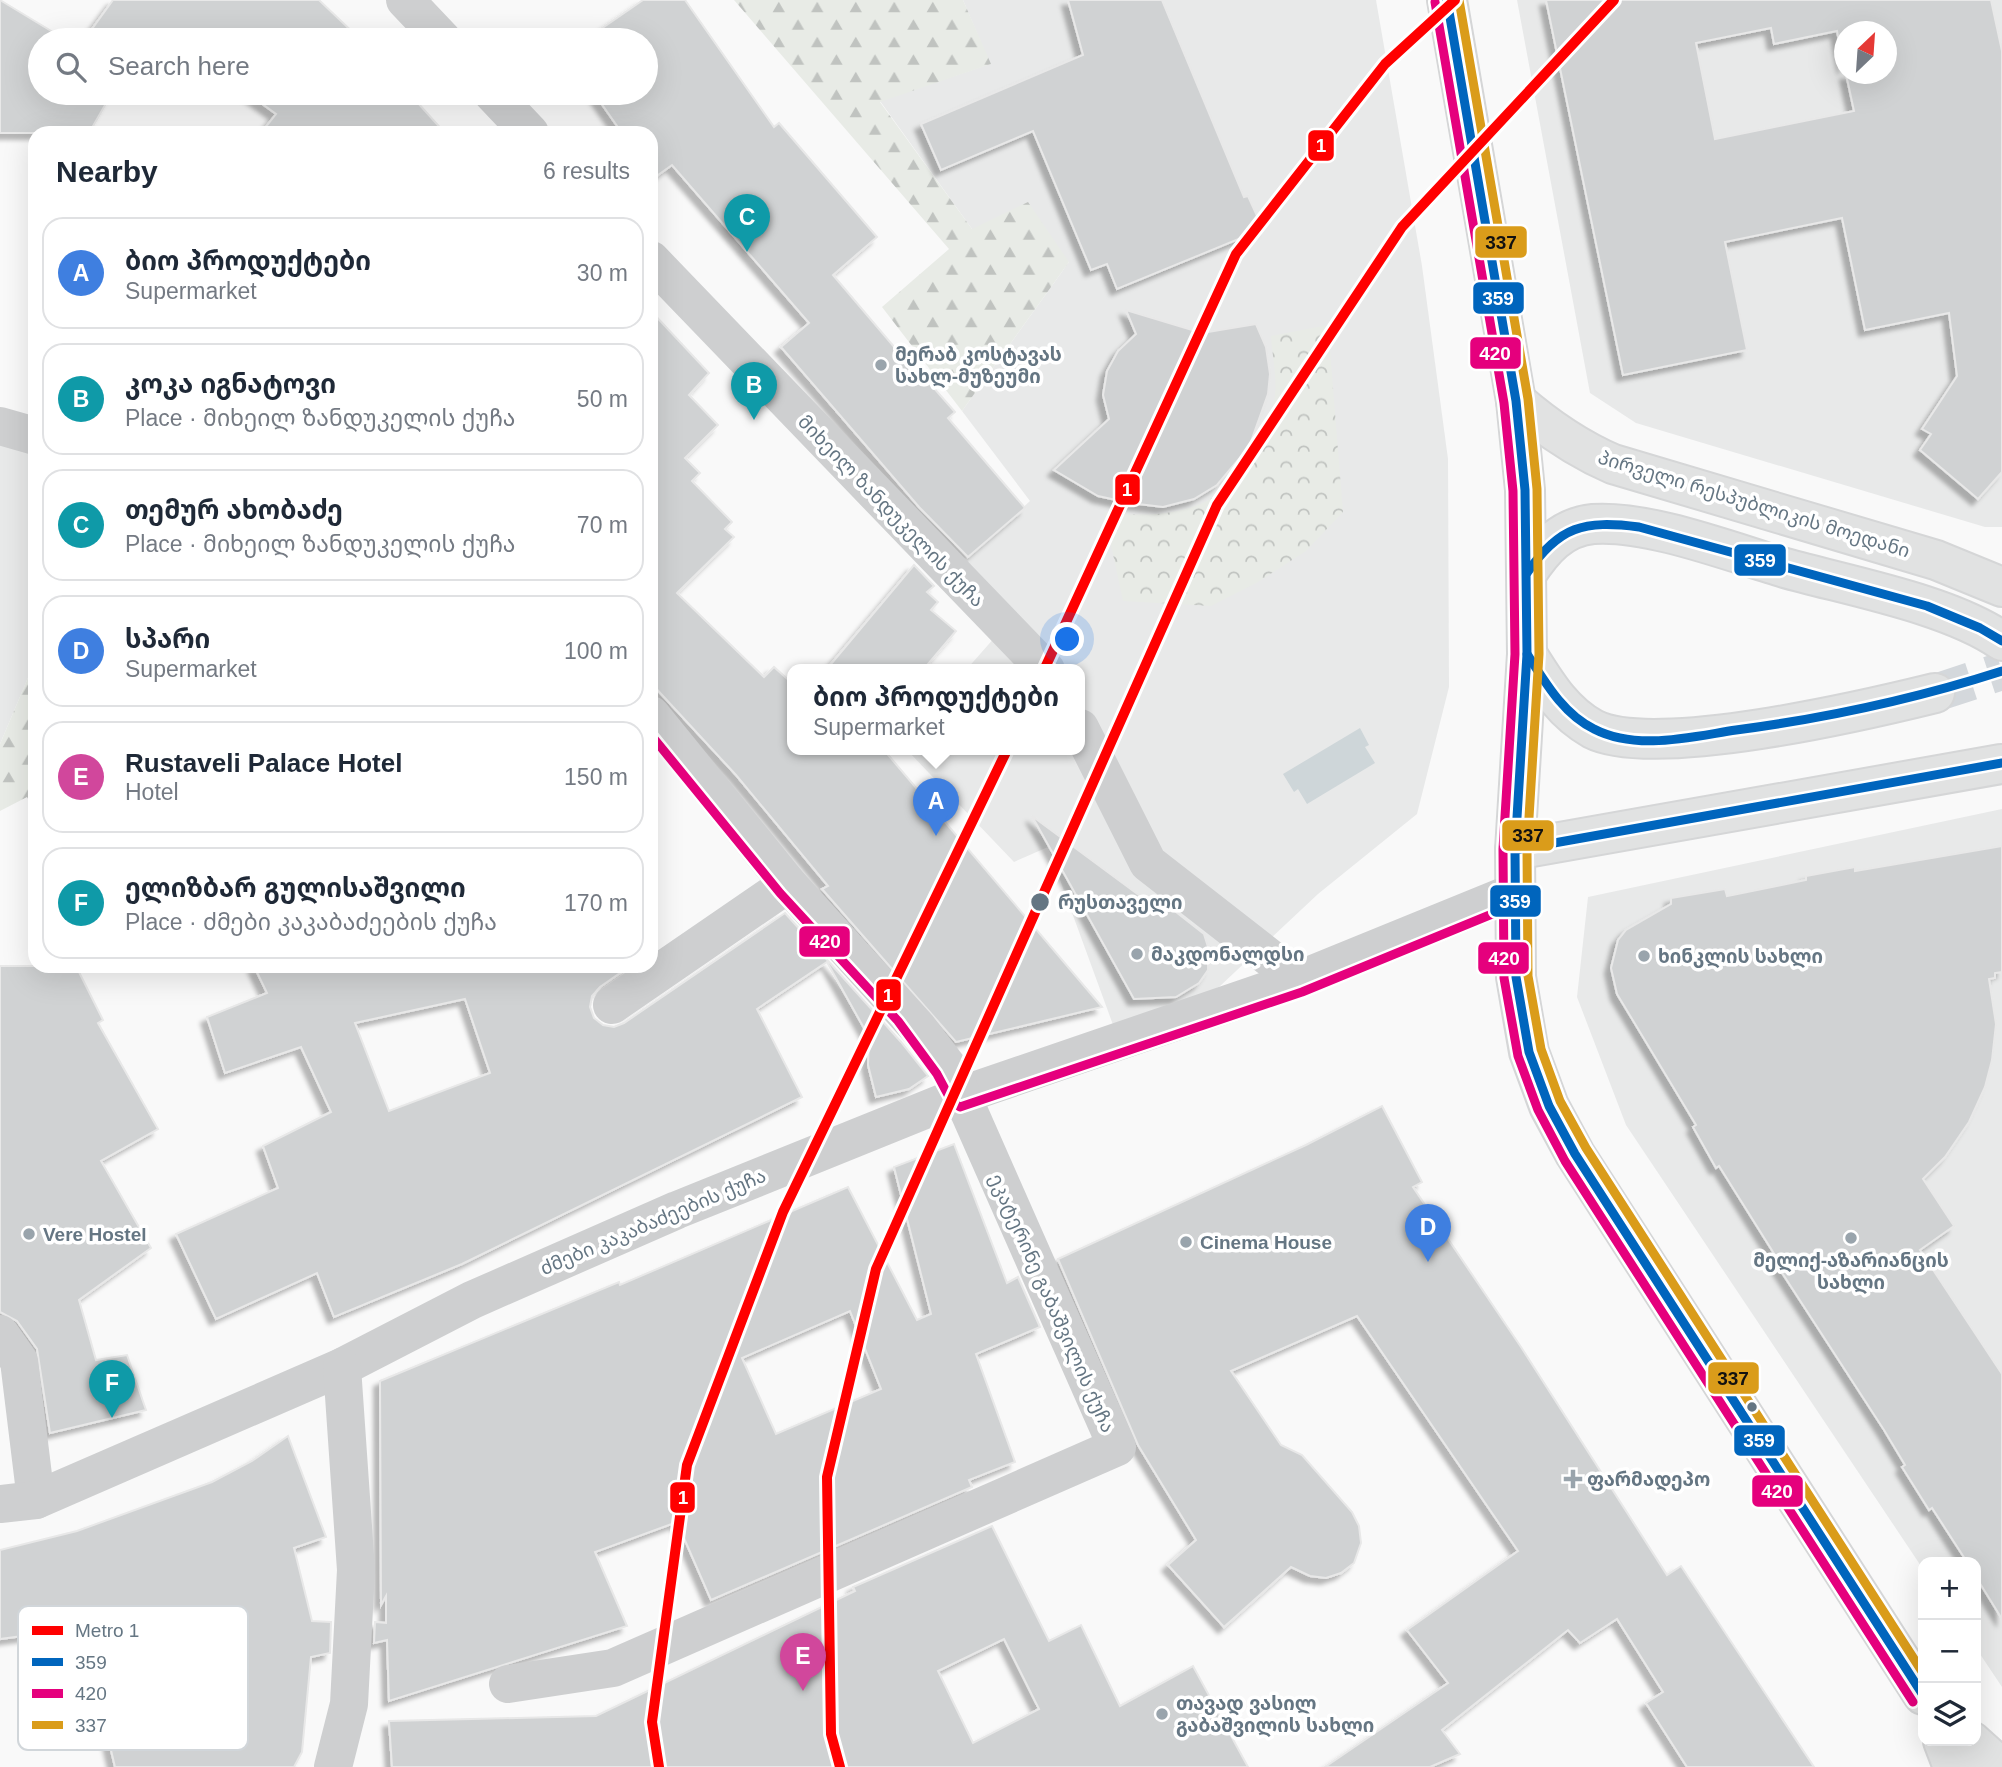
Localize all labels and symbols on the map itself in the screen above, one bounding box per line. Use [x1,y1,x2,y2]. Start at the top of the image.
north arrow [1834,21,1897,84]
line badge: 1 [1307,129,1335,162]
text: 1 [1316,135,1327,156]
pin: C [724,194,770,252]
line badge: 337 [1474,225,1528,259]
text: 337 [1485,232,1517,253]
line badge: 359 [1472,281,1525,315]
text: 359 [1482,288,1514,309]
line badge: 420 [1469,336,1522,370]
text: 420 [1479,343,1511,364]
place label: მერაბ კოსტავას სახლ-მუზეუმი [895,344,1062,388]
marker: მერაბ კოსტავას სახლ-მუზეუმი [873,357,889,373]
pin: B [731,362,777,420]
street label: მიხეილ ზანდუკელის ქუჩა [792,411,988,613]
street label: პირველი რესპუბლიკის მოედანი [1595,446,1912,563]
line badge: 1 [1114,473,1141,506]
text: 1 [1122,479,1133,500]
line badge: 359 [1733,543,1787,577]
text: 359 [1744,550,1776,571]
your location [1050,622,1084,656]
pin: A [913,778,959,836]
line badge: 337 [1501,819,1555,852]
text: 337 [1512,825,1544,846]
line badge: 359 [1489,884,1542,918]
marker: რუსთაველი [1029,891,1051,913]
text: 359 [1499,891,1531,912]
place label: რუსთაველი [1058,892,1182,914]
line badge: 420 [798,925,851,958]
text: 420 [809,931,841,952]
line badge: 420 [1477,941,1530,975]
place label: მაკდონალდსი [1151,944,1304,967]
marker: მაკდონალდსი [1129,946,1145,962]
place label: ხინკლის სახლი [1658,946,1823,968]
text: 420 [1488,948,1520,969]
marker: ხინკლის სახლი [1636,948,1652,964]
line badge: 1 [875,978,902,1012]
text: 1 [883,985,894,1006]
street label: ძმები კაკაბაძეების ქუჩა [537,1165,769,1280]
street label: ეკატერინე გაბაშვილის ქუჩა [983,1170,1119,1436]
pin: D [1405,1204,1451,1262]
place label: Vere Hostel [43,1224,147,1245]
marker: Vere Hostel [21,1226,37,1242]
marker: მელიქ-აზარიანცის სახლი [1843,1230,1859,1246]
place label: Cinema House [1200,1232,1332,1253]
marker: Cinema House [1178,1234,1194,1250]
place label: მელიქ-აზარიანცის სახლი [1753,1250,1949,1294]
pin: F [89,1360,135,1418]
line badge: 337 [1707,1361,1760,1395]
text: 337 [1717,1368,1749,1389]
unlabelled marker [1745,1400,1759,1414]
line badge: 359 [1733,1424,1786,1457]
text: 359 [1743,1430,1775,1451]
place label: ფარმადეპო [1587,1469,1710,1492]
marker: ფარმადეპო [1565,1471,1581,1487]
line badge: 420 [1751,1474,1804,1508]
line badge: 1 [669,1481,696,1514]
text: 420 [1761,1481,1793,1502]
text: 1 [678,1487,689,1508]
legend [18,1606,248,1750]
text: Metro 1 [75,1620,139,1641]
pin: E [780,1633,826,1691]
text: 359 [75,1652,107,1673]
text: 420 [75,1683,107,1704]
place label: თავად ვასილ გაბაშვილის სახლი [1176,1693,1374,1737]
marker: თავად ვასილ გაბაშვილის სახლი [1154,1706,1170,1722]
text: 337 [75,1715,107,1736]

